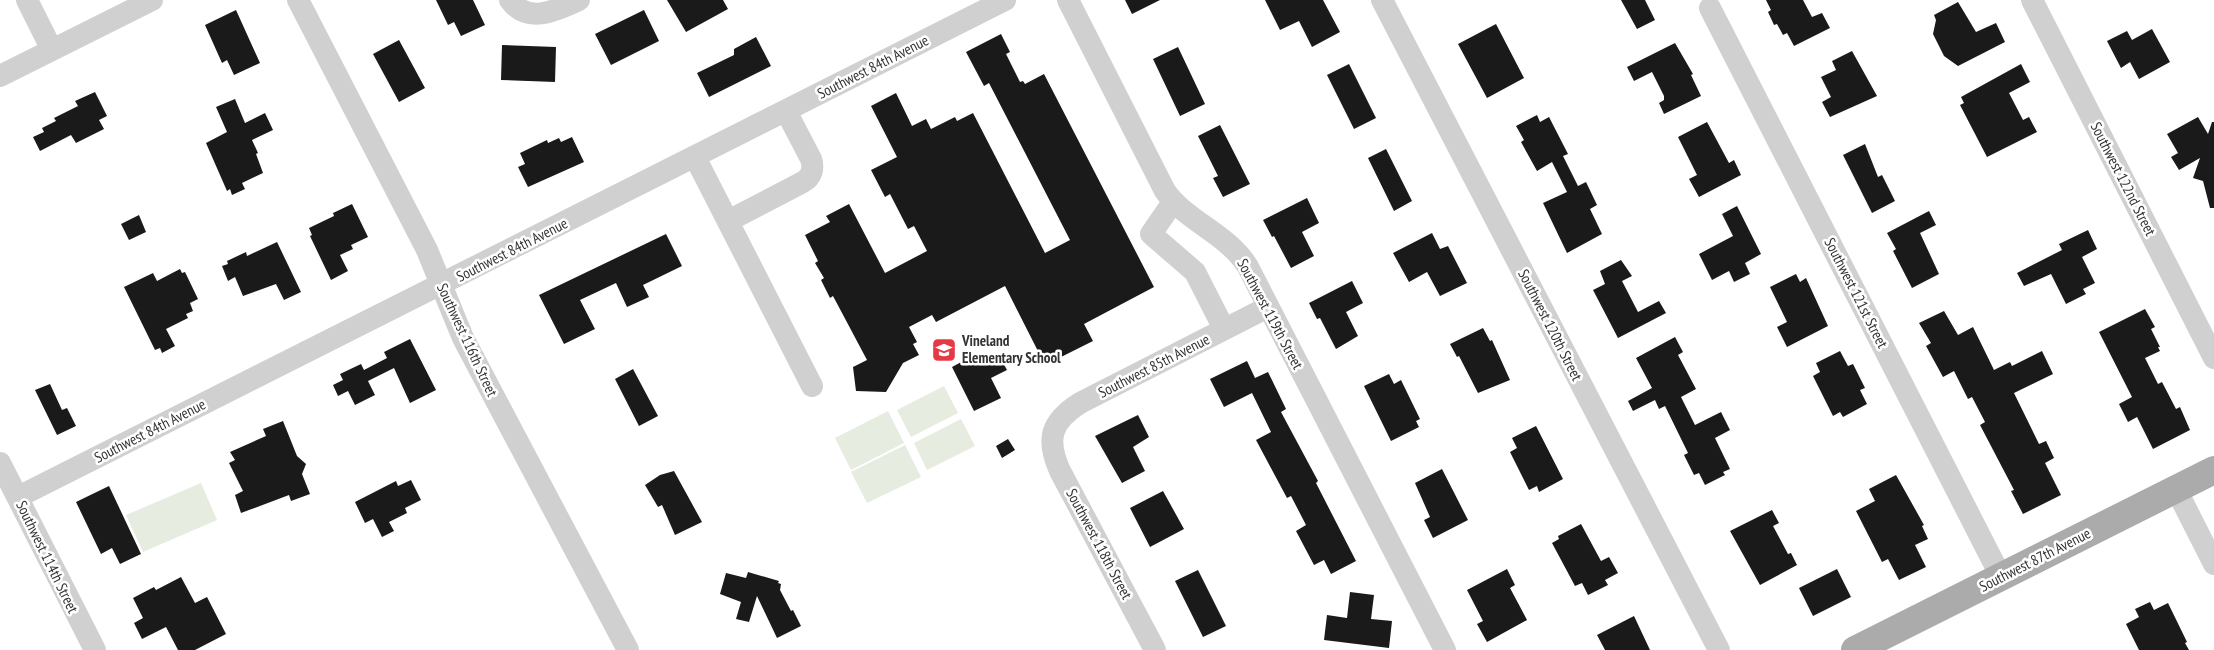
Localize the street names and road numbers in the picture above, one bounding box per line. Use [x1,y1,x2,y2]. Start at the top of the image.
street label: Southwest 84th Avenue [814,30,932,103]
street label: Southwest 122nd Street [2087,119,2160,239]
street label: Southwest 84th Avenue [453,213,571,286]
street label: Southwest 121st Street [1820,235,1892,351]
street label: Southwest 119th Street [1233,255,1308,372]
street label: Southwest 120th Street [1514,266,1587,384]
street label: Southwest 116th Street [433,280,502,399]
street label: Southwest 85th Avenue [1095,329,1213,402]
street label: Southwest 84th Avenue [91,394,209,467]
street label: Southwest 118th Street [1062,485,1137,602]
street label: Southwest 114th Street [12,498,83,616]
street label: Southwest 87th Avenue [1976,523,2094,596]

